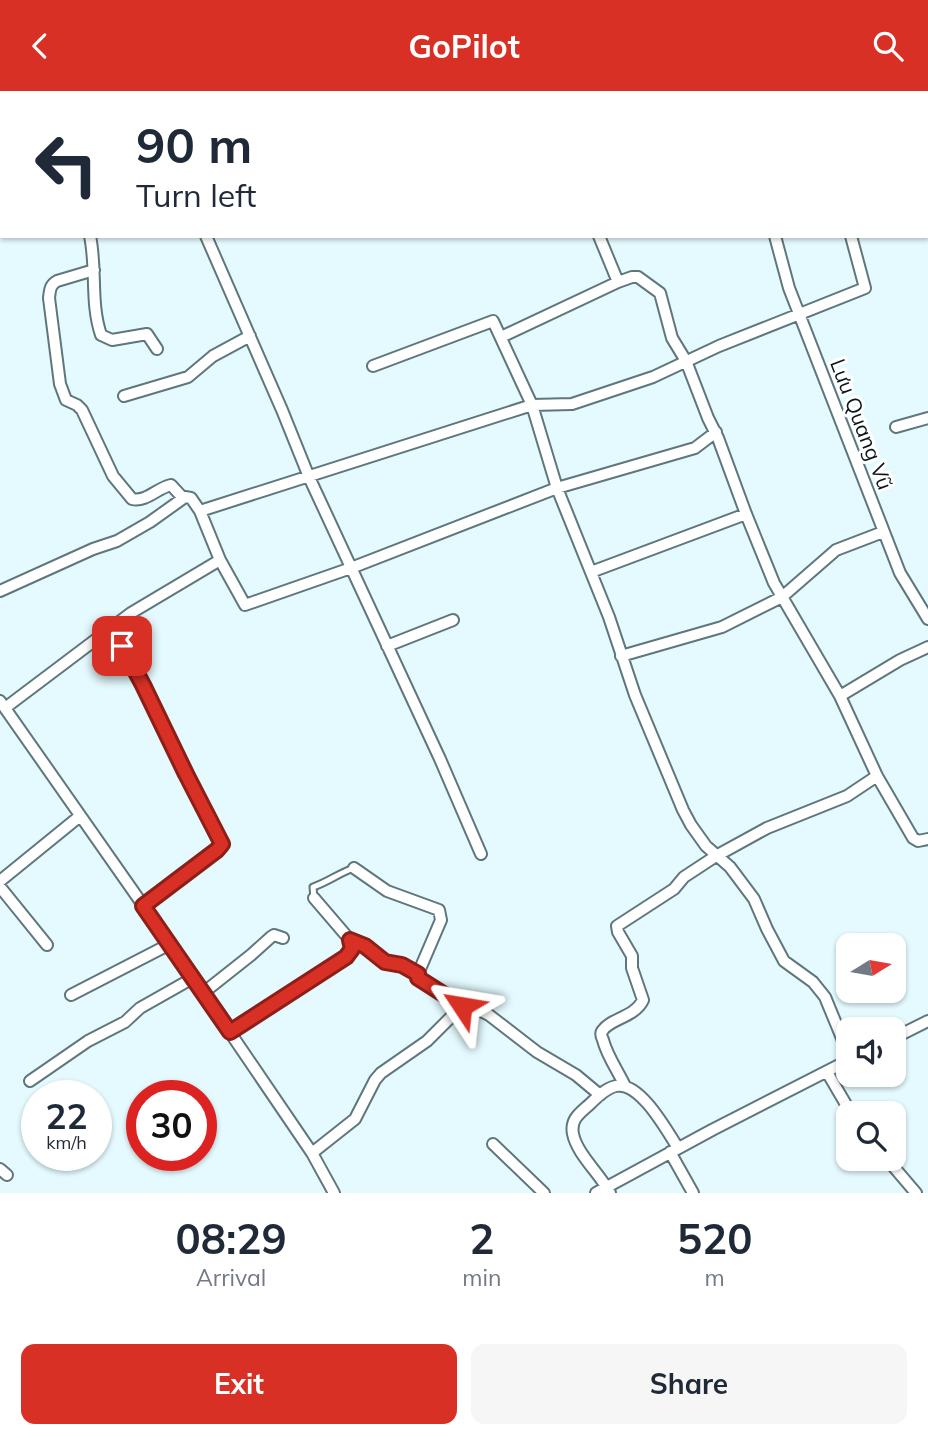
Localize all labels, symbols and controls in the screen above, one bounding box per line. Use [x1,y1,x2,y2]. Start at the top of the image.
text: GoPilot [408,26,520,66]
icon: back [21,27,59,65]
icon: search [869,27,907,65]
text: 90 m [136,114,252,175]
icon: left [21,119,112,210]
text: Turn left [136,175,256,215]
street label: Lưu Quang Vũ [825,355,899,493]
pin [92,616,152,676]
icon: arrive [103,627,141,665]
north arrow [836,933,906,1003]
map controls [836,933,906,1171]
position arrow [425,969,499,1043]
button: sound [836,1017,906,1087]
speed limit sign: 30 [126,1080,217,1171]
text: 22 [45,1094,88,1138]
button: search [836,1101,906,1171]
text: km/h [46,1131,87,1154]
text: 08:29 [176,1212,287,1265]
text: 2 [469,1212,494,1265]
text: 520 [677,1212,752,1265]
text: Arrival [196,1263,266,1292]
text: min [462,1263,501,1292]
text: m [705,1263,725,1292]
button: Exit [21,1344,457,1424]
button: Share [471,1344,907,1424]

